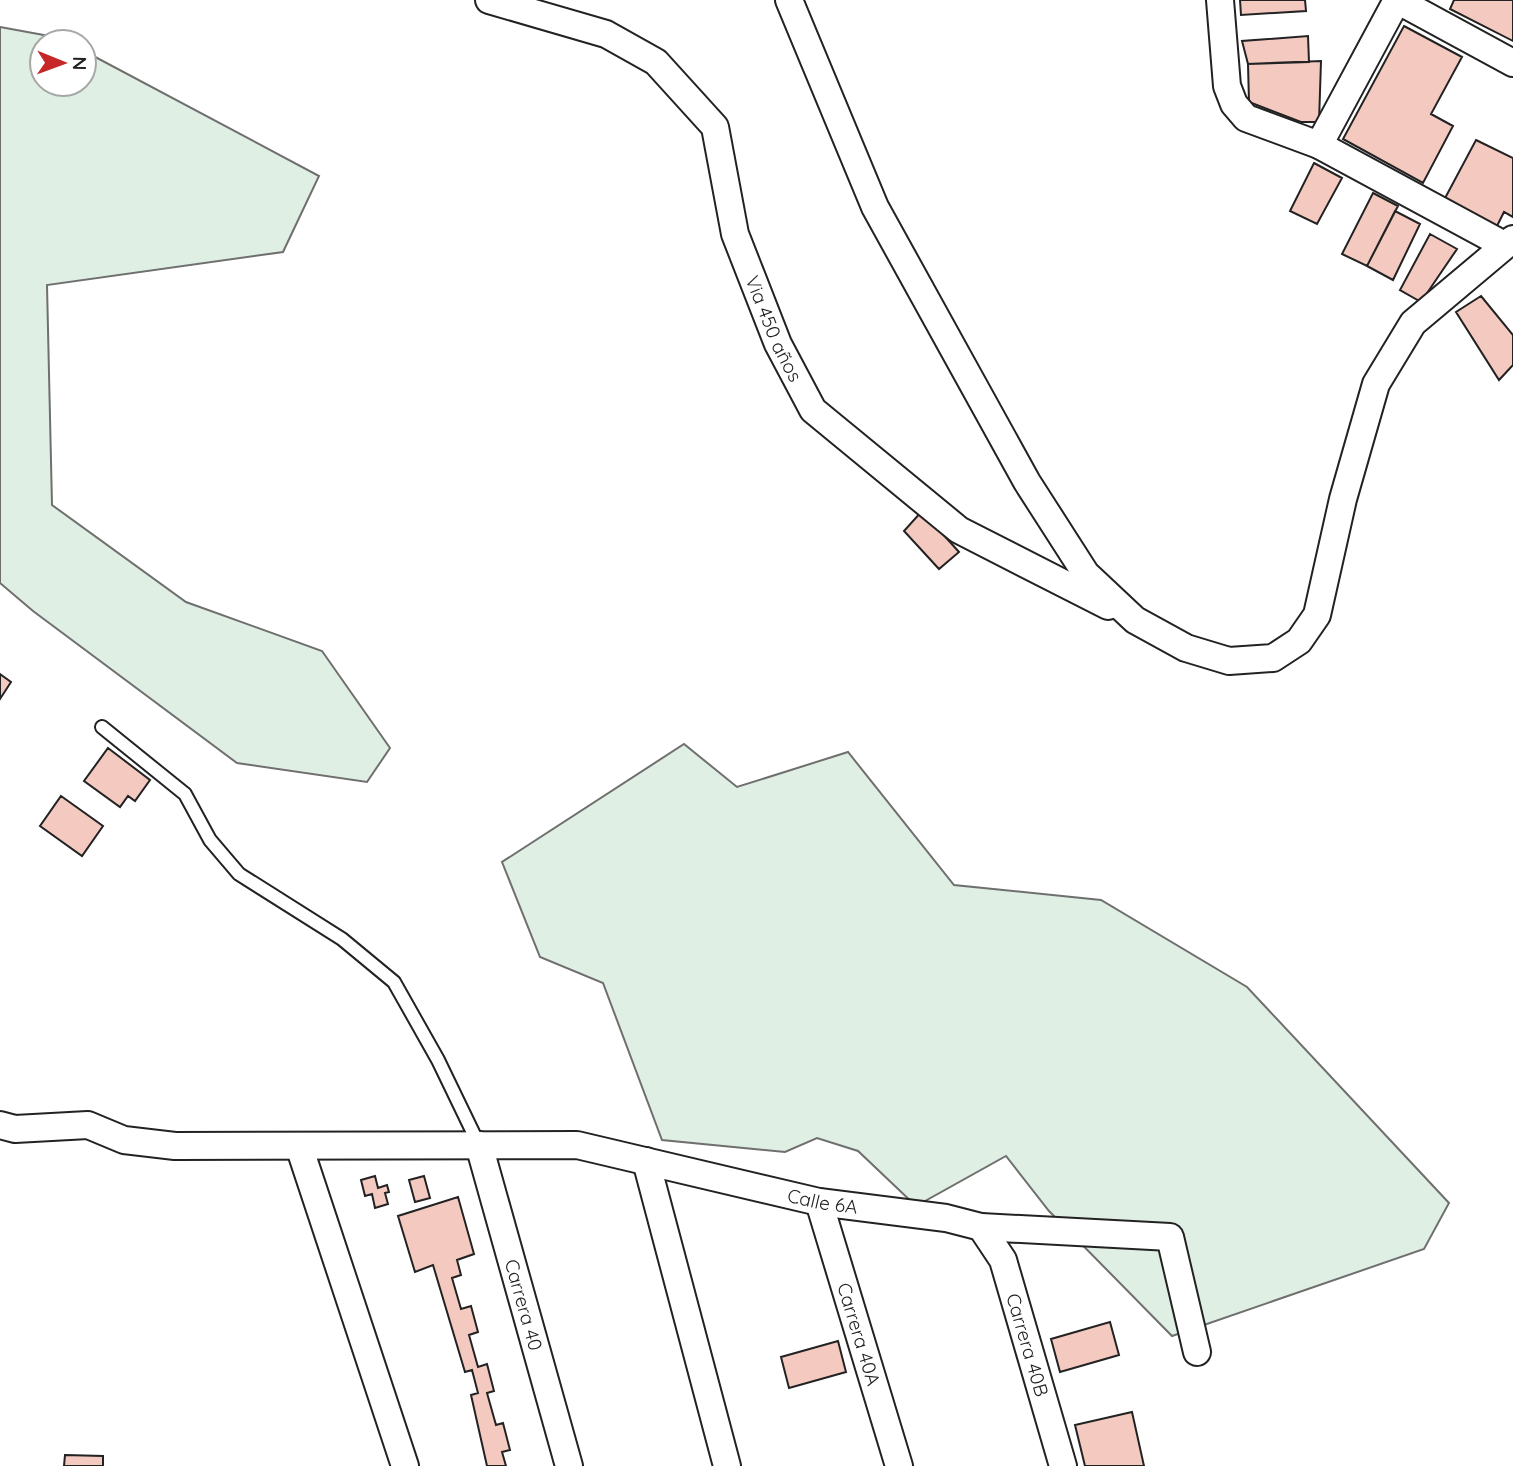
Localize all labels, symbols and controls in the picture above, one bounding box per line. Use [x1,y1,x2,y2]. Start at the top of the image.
north arrow [28,28,98,98]
text: N [68,56,92,70]
street label: Via 450 años [740,272,808,386]
street label: Calle 6A [785,1183,859,1219]
street label: Carrera 40 [500,1256,548,1353]
street label: Carrera 40A [832,1280,886,1388]
street label: Carrera 40B [1001,1290,1054,1399]

